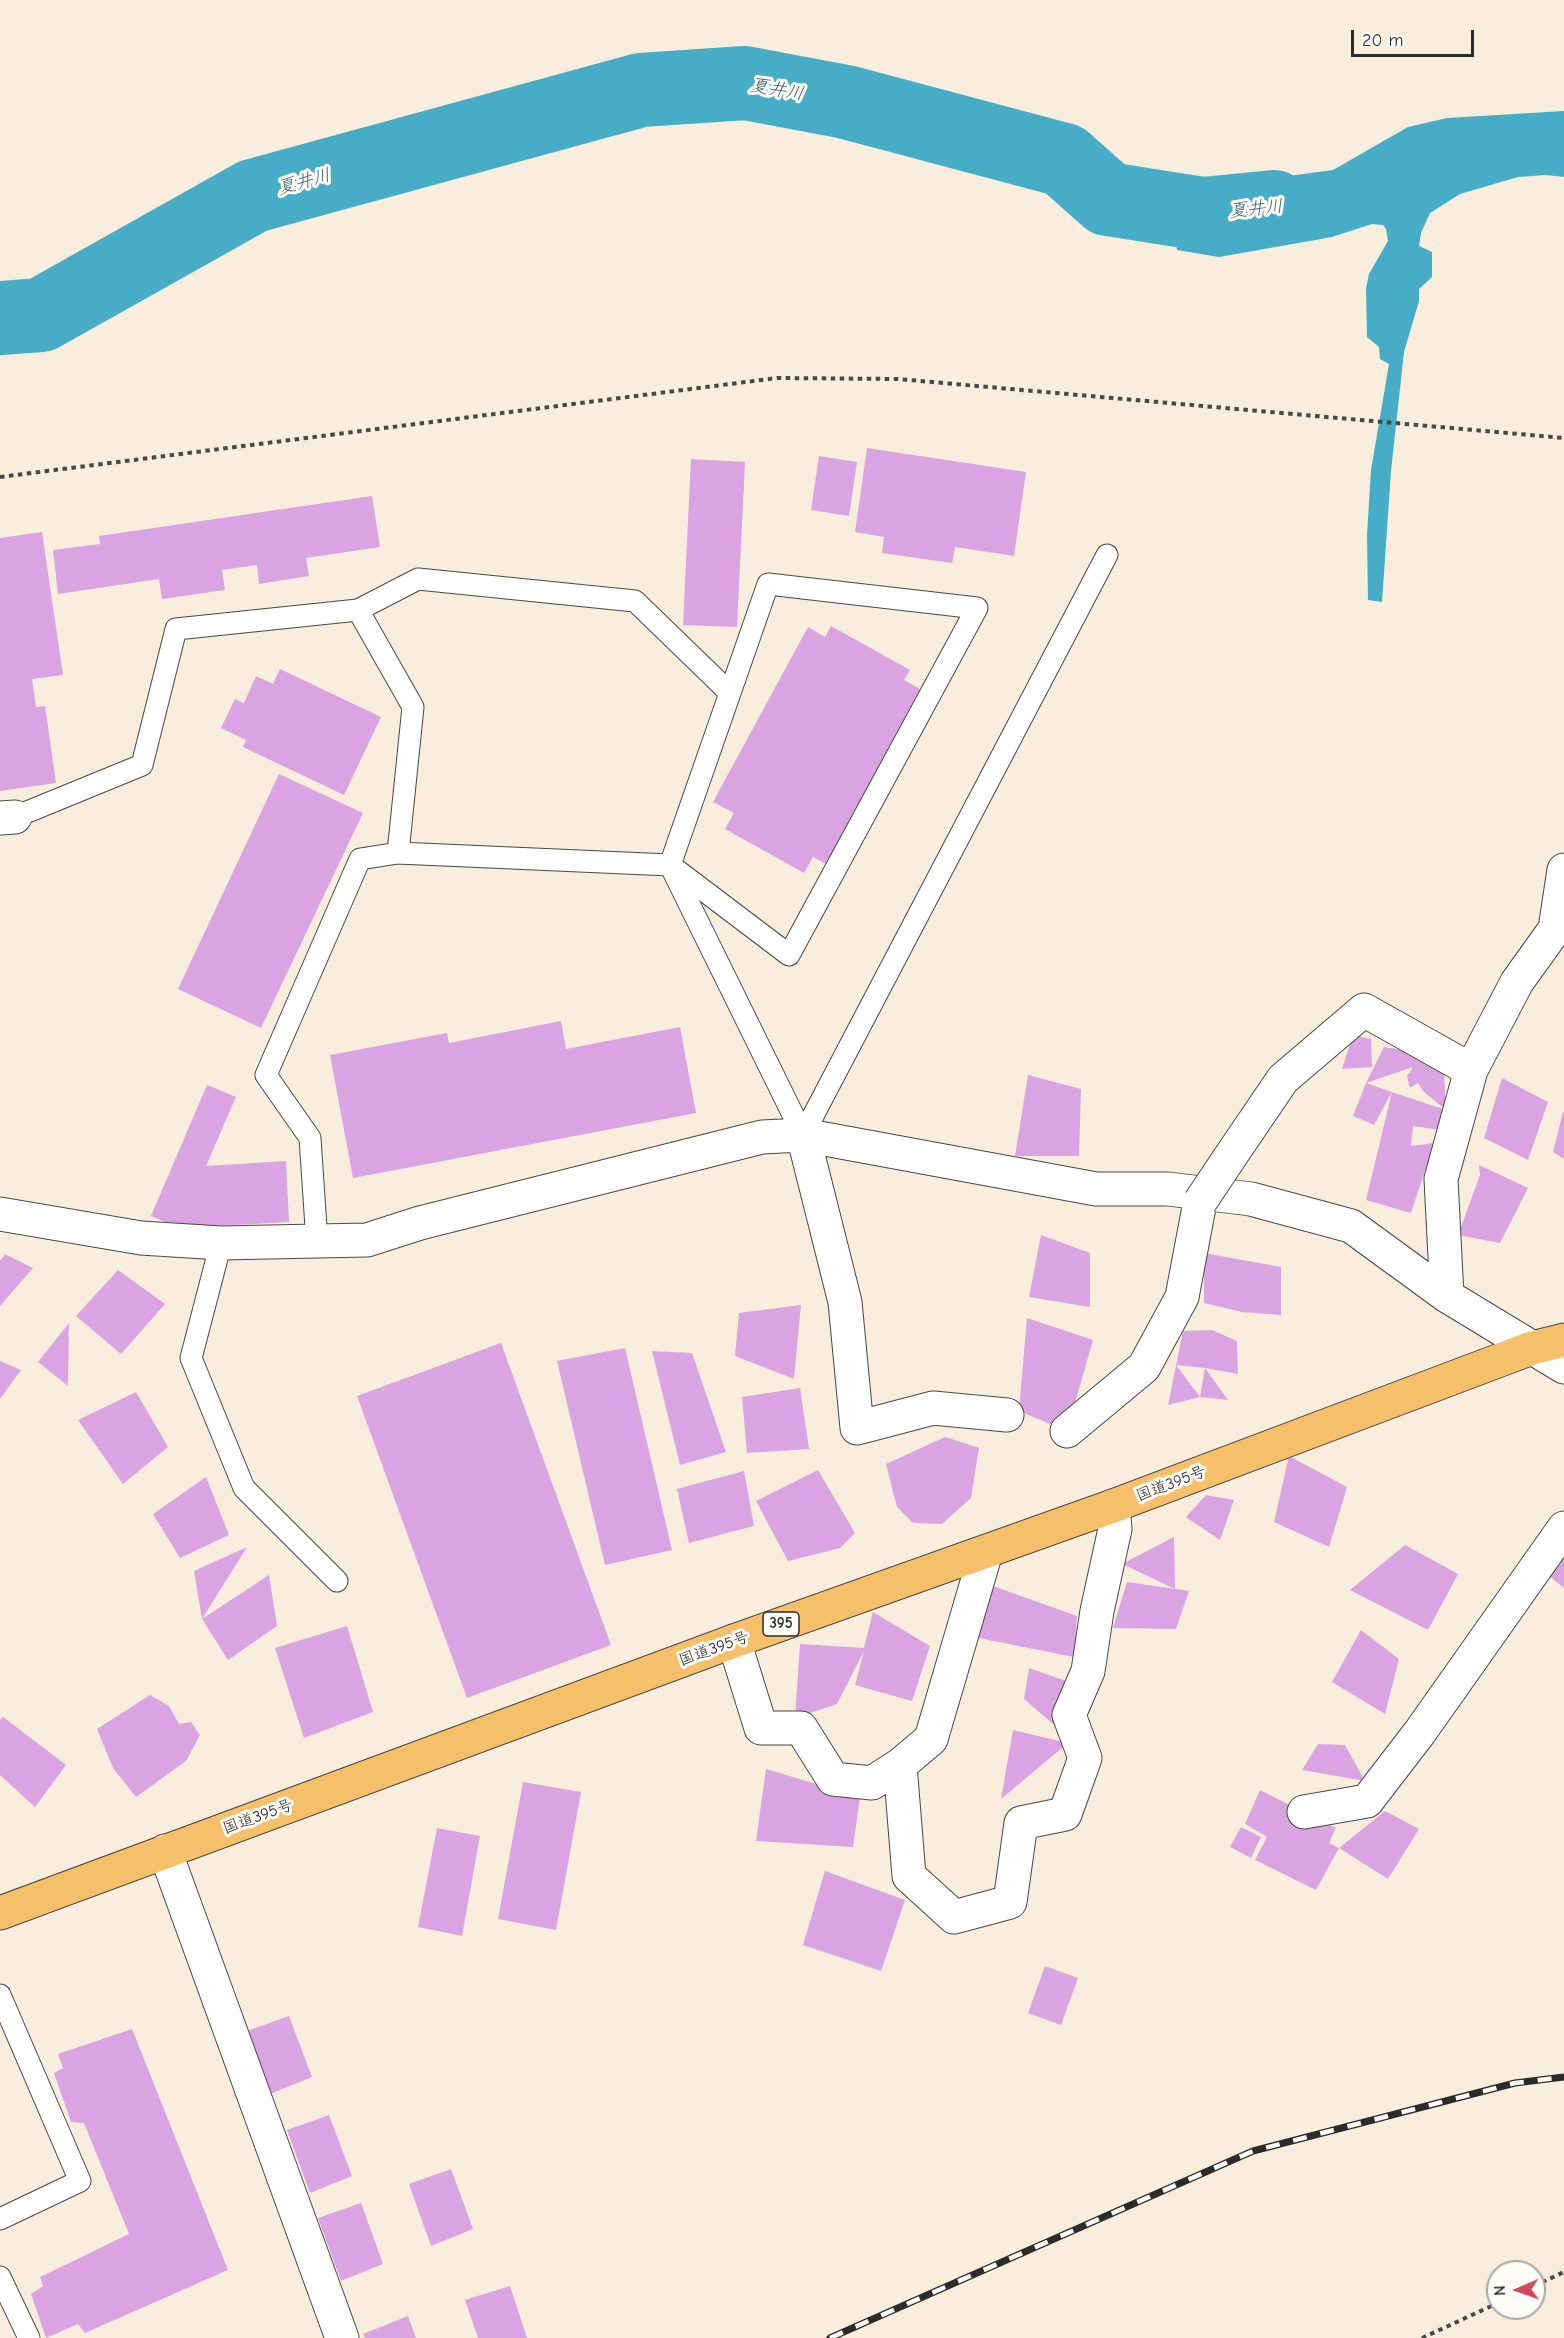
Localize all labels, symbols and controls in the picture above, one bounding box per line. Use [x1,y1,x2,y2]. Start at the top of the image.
scale bar [1354,18,1477,56]
text: 20 m [1362,30,1403,51]
water label: 夏井川 [749,75,805,105]
water label: 夏井川 [275,165,333,199]
water label: 夏井川 [1228,195,1284,223]
street label: 国道395号 [1133,1462,1209,1506]
road number: 395 [763,1612,799,1636]
street label: 国道395号 [676,1627,752,1671]
street label: 国道395号 [220,1795,296,1839]
north arrow [1486,2260,1546,2320]
text: N [1491,2285,1509,2296]

